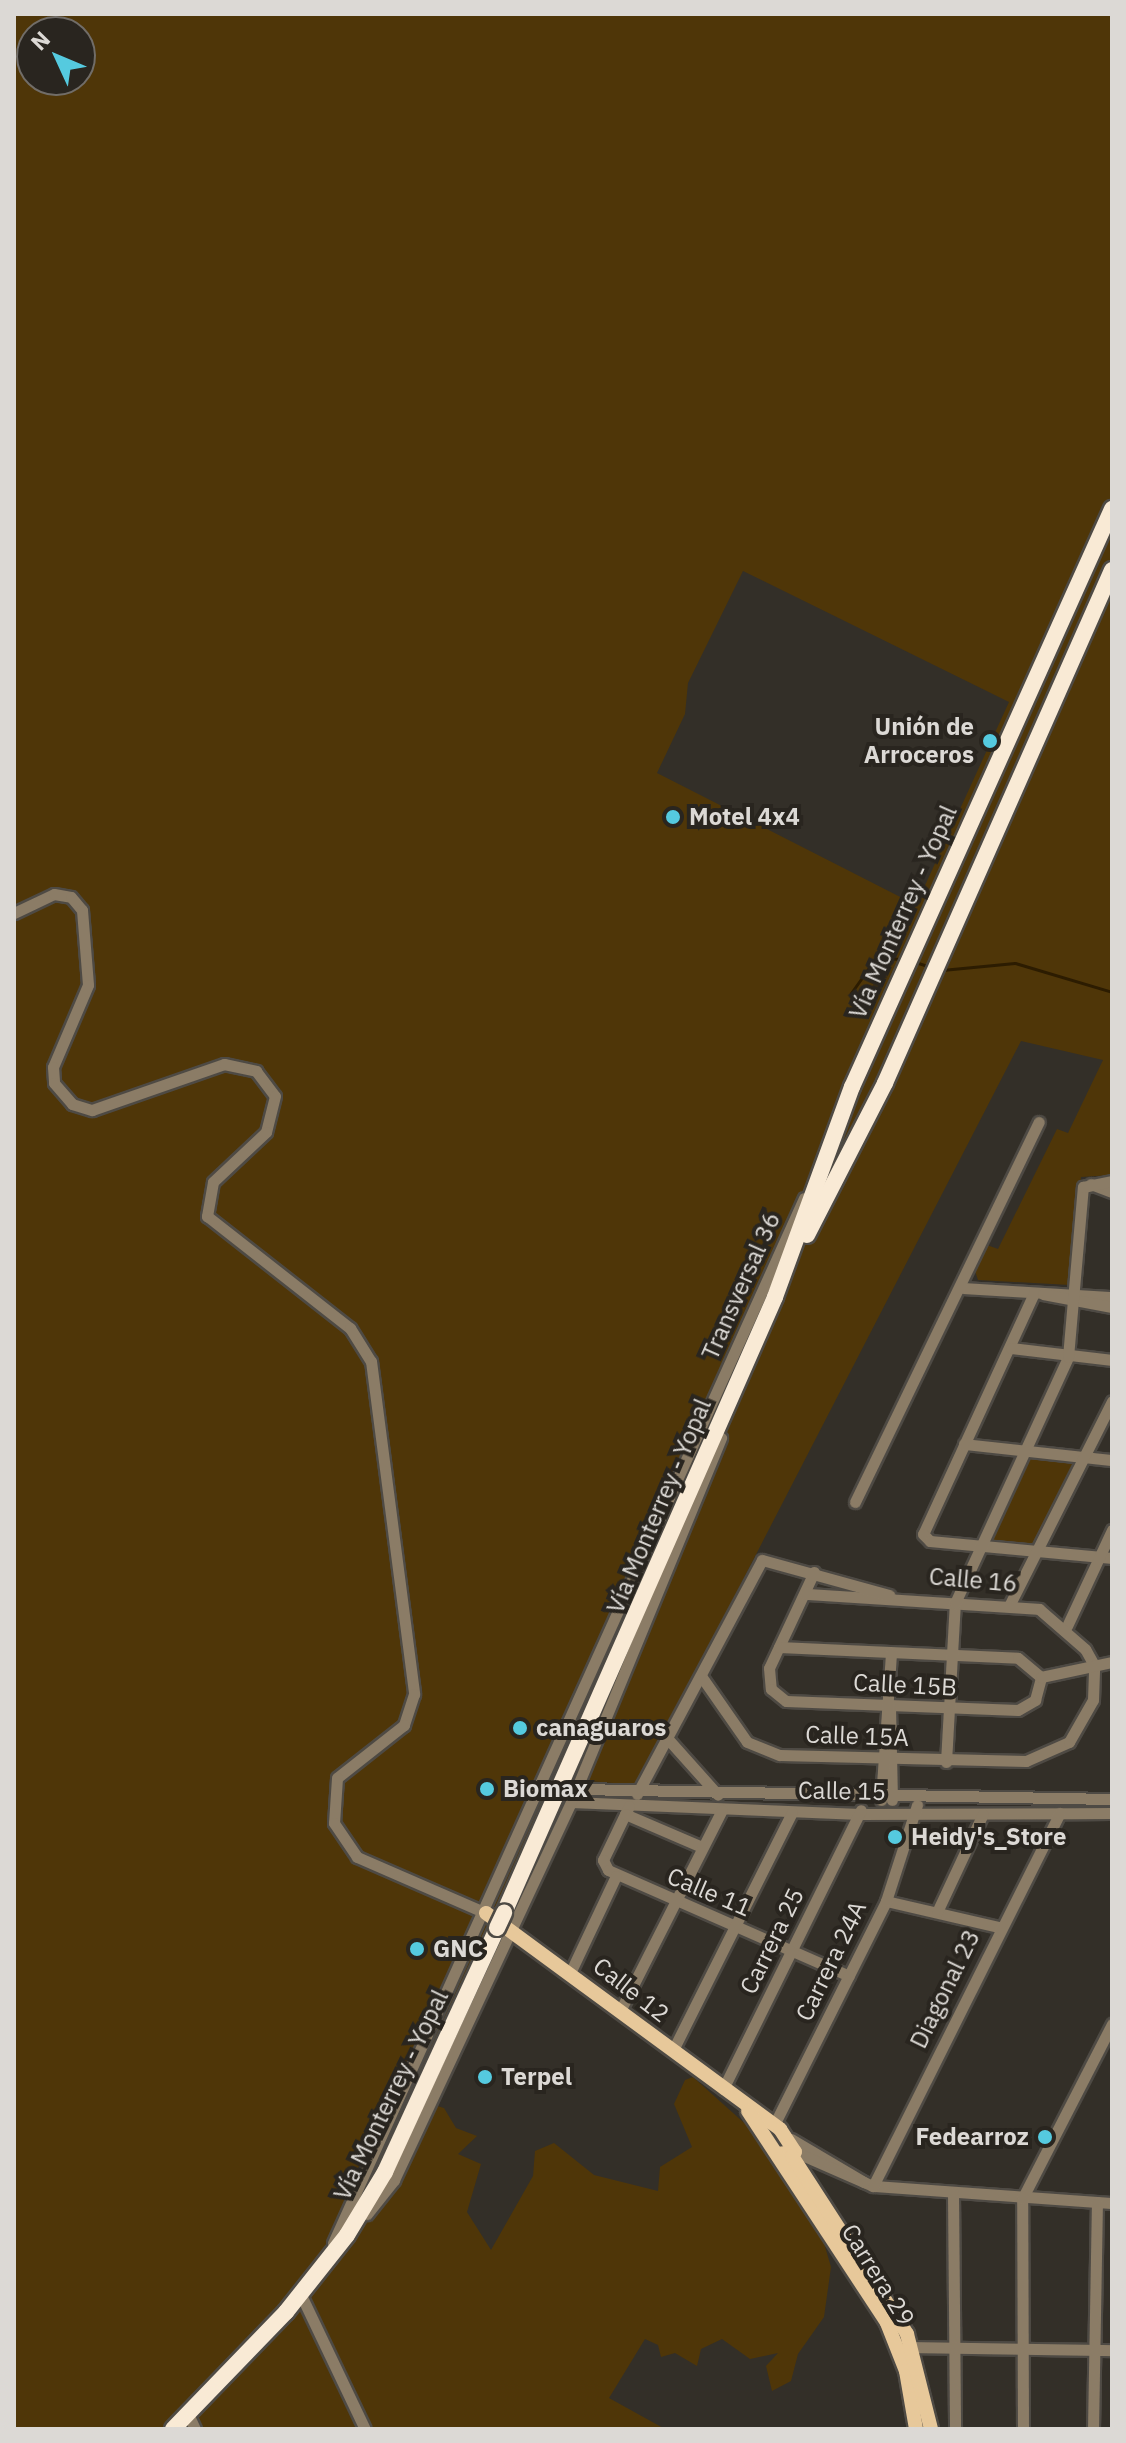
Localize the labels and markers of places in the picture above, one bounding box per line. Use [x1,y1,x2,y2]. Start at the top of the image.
place label: Unión de Arroceros [864,713,974,769]
marker: Unión de Arroceros [981,732,999,750]
place label: Motel 4x4 [689,803,800,831]
marker: Motel 4x4 [664,808,682,826]
place label: canaguaros [536,1714,666,1742]
marker: canaguaros [511,1719,529,1737]
place label: Biomax [503,1775,588,1803]
marker: Biomax [478,1780,496,1798]
place label: Heidy's_Store [911,1823,1066,1851]
marker: Heidy's_Store [886,1828,904,1846]
place label: GNC [433,1935,483,1963]
marker: GNC [408,1940,426,1958]
place label: Terpel [501,2063,572,2091]
marker: Terpel [476,2068,494,2086]
place label: Fedearroz [915,2123,1029,2151]
marker: Fedearroz [1036,2128,1054,2146]

